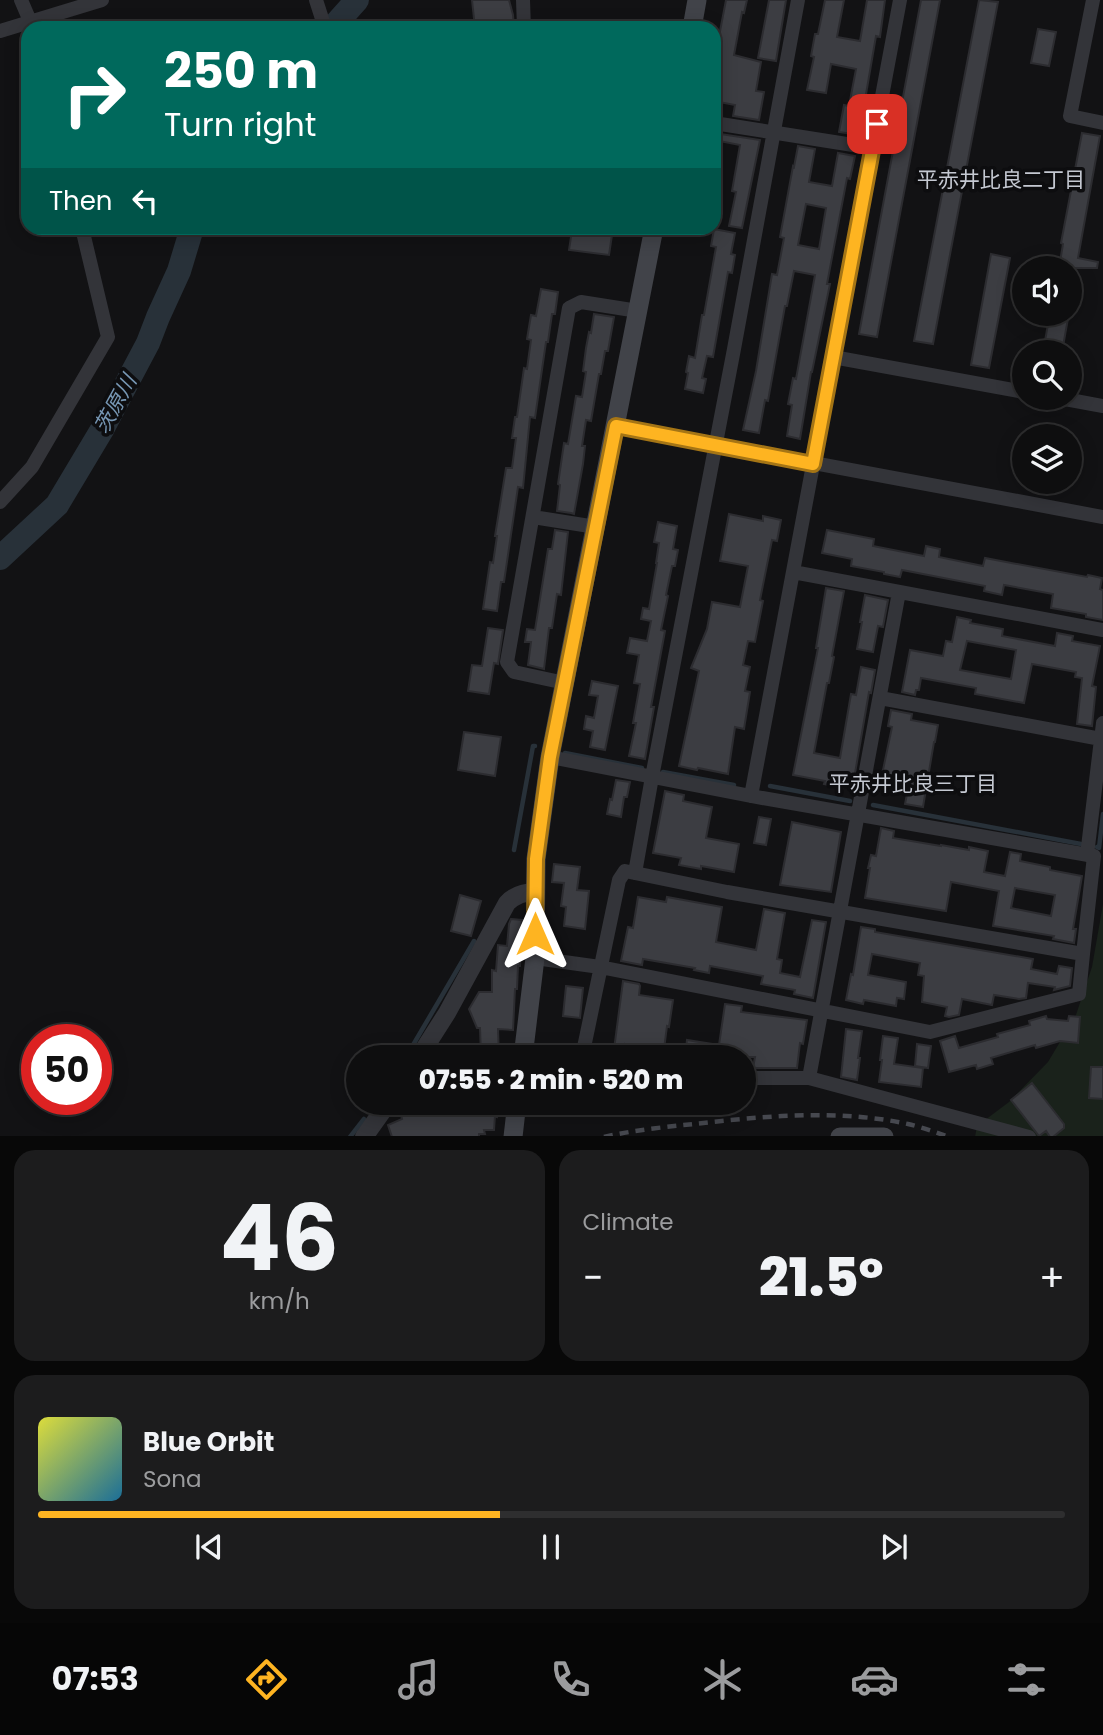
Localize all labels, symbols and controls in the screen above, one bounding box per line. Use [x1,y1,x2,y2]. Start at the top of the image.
text: 250 m [164,37,318,105]
icon: right [49,49,140,140]
pin [847,94,907,154]
text: Turn right [164,102,316,147]
icon: arrive [858,105,896,143]
district label: 平赤井比良二丁目 [917,165,1085,194]
icon: left [126,182,164,220]
text: Then [49,183,112,219]
map controls [1012,256,1082,494]
button: sound [1012,256,1082,326]
button: search [1012,340,1082,410]
water label: 茨原川 [87,368,144,439]
button: layers [1012,424,1082,494]
district label: 平赤井比良三丁目 [829,769,997,798]
position arrow [498,897,572,971]
speed limit sign: 50 [21,1024,112,1115]
text: 07:55 · 2 min · 520 m [419,1062,683,1098]
text: 46 [219,1174,339,1302]
text: Climate [583,1206,673,1238]
text: 21.5° [759,1241,883,1314]
text: − [583,1251,603,1304]
text: + [1039,1251,1065,1304]
text: km/h [249,1285,310,1317]
text: Blue Orbit [143,1424,274,1460]
text: Sona [143,1463,202,1495]
icon: previous [190,1528,228,1566]
icon: pause [532,1528,570,1566]
icon: next [875,1528,913,1566]
icon: directions [242,1655,291,1704]
icon: music [394,1655,443,1704]
icon: phone [546,1655,595,1704]
icon: climate [698,1655,747,1704]
icon: car [850,1655,899,1704]
icon: filters [1002,1655,1051,1704]
text: 07:53 [52,1656,139,1701]

